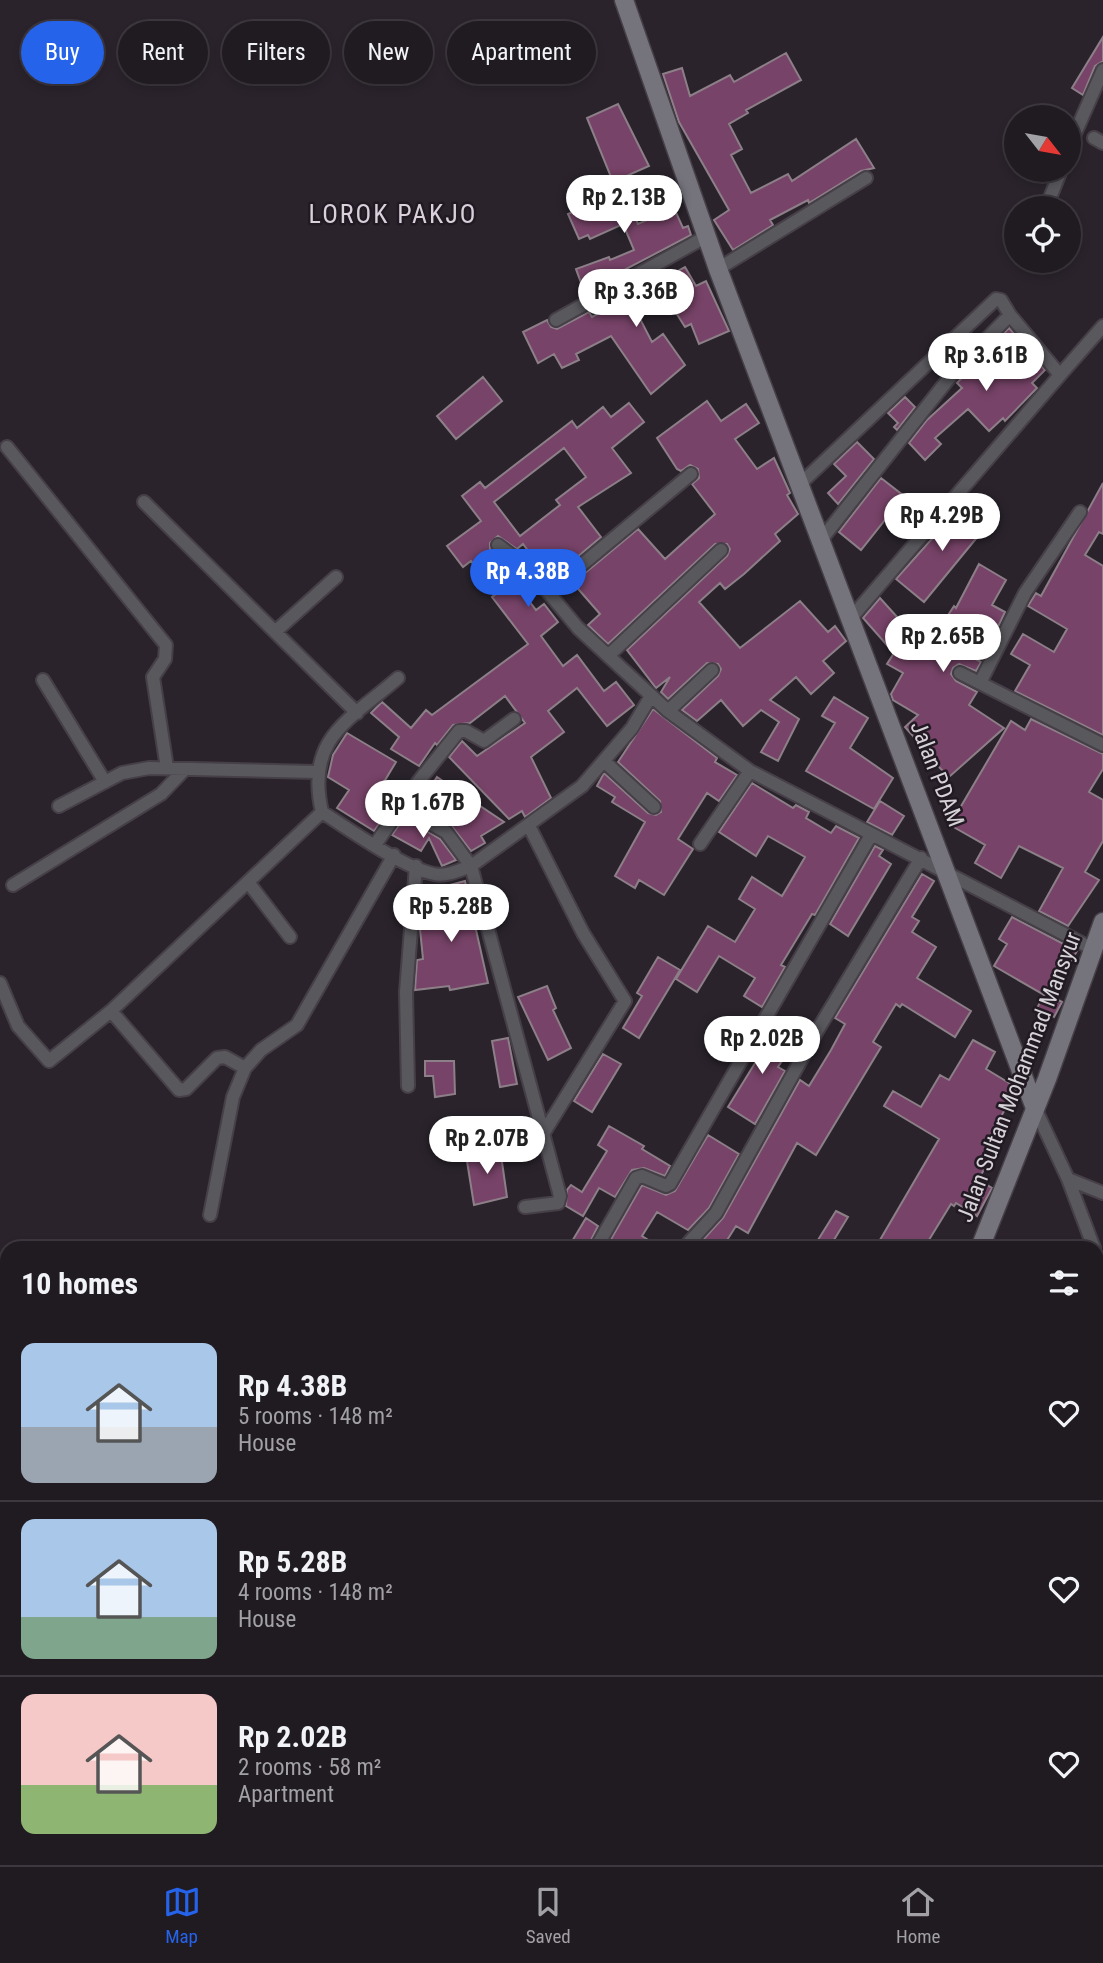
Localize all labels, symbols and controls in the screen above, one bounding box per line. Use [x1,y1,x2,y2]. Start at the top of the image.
chip: Buy [21,21,104,84]
chip: Rent [118,21,208,84]
chip: Filters [222,21,330,84]
chip: New [344,21,433,84]
chip: Apartment [447,21,596,84]
north arrow [1004,105,1082,182]
map controls [1004,105,1081,273]
pin: Rp 2.13B [552,176,696,235]
text: Rp 2.13B [582,184,666,211]
button: locate [1004,196,1081,273]
district label: LOROK PAKJO [309,199,477,229]
pin: Rp 3.36B [564,270,708,329]
text: Rp 3.36B [594,278,678,305]
pin: Rp 3.61B [914,334,1058,393]
text: Rp 3.61B [944,342,1028,369]
pin: Rp 4.29B [870,494,1014,553]
text: Rp 4.29B [900,502,984,529]
pin: Rp 4.38B [456,550,600,609]
text: Rp 4.38B [486,558,570,585]
pin: Rp 2.65B [871,614,1015,674]
text: Rp 2.65B [901,623,985,650]
street label: Jalan PDAM [904,717,970,831]
pin: Rp 1.67B [351,780,495,840]
text: Rp 1.67B [381,789,465,816]
pin: Rp 5.28B [379,884,523,944]
text: Rp 5.28B [409,893,493,920]
street label: Jalan Sultan Mohammad Mansyur [951,928,1087,1226]
pin: Rp 2.02B [690,1016,834,1076]
text: Rp 2.02B [720,1025,804,1052]
pin: Rp 2.07B [415,1116,559,1176]
text: Rp 2.07B [445,1125,529,1152]
icon: filters [1045,1264,1083,1302]
text: 10 homes [21,1266,138,1301]
text: Rp 4.38B [238,1368,347,1403]
icon: home [77,1371,161,1455]
icon: heart [1045,1394,1083,1432]
text: 5 rooms · 148 m² [238,1403,393,1430]
text: House [238,1430,296,1457]
text: Rp 5.28B [238,1544,347,1579]
icon: home [77,1547,161,1631]
icon: heart [1045,1570,1083,1608]
text: 4 rooms · 148 m² [238,1579,393,1606]
text: House [238,1606,296,1633]
text: Rp 2.02B [238,1719,347,1754]
icon: home [77,1722,161,1806]
icon: heart [1045,1745,1083,1783]
text: 2 rooms · 58 m² [238,1754,381,1781]
text: Apartment [238,1781,334,1808]
tab: Map [163,1883,201,1948]
tab: Saved [526,1883,571,1948]
tab: Home [896,1883,940,1948]

